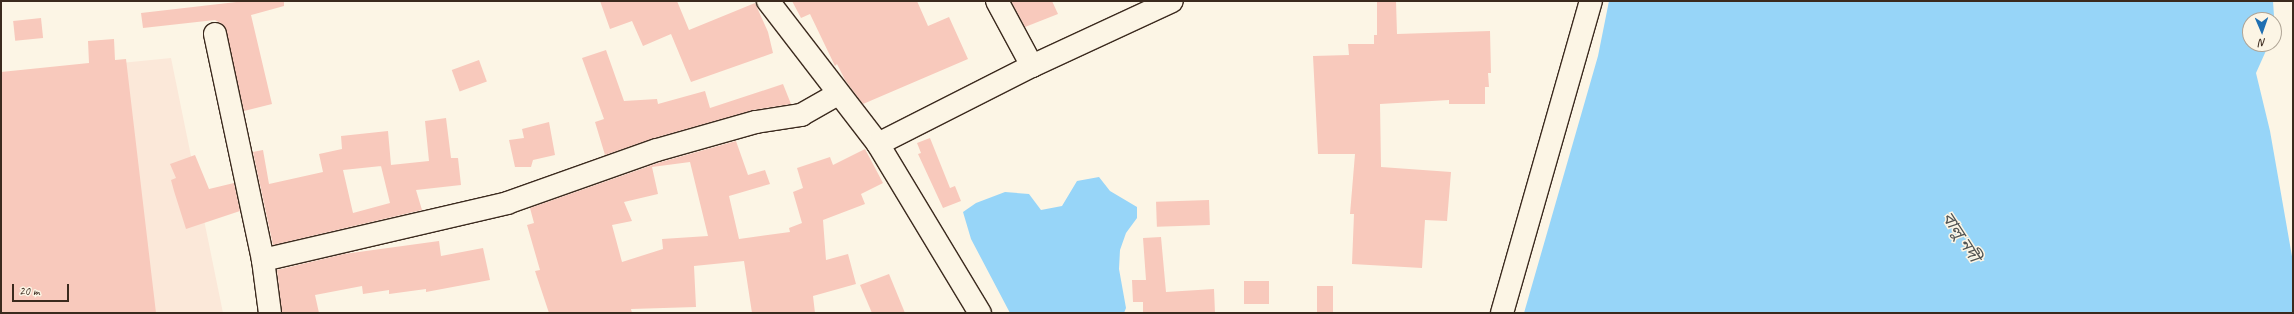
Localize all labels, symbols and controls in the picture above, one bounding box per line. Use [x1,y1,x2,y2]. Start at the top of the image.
north arrow [2242,12,2282,52]
text: N [2259,36,2266,50]
water label: বালু নদী [1937,208,1985,266]
scale bar [14,276,71,302]
text: 20 m [19,283,39,299]

